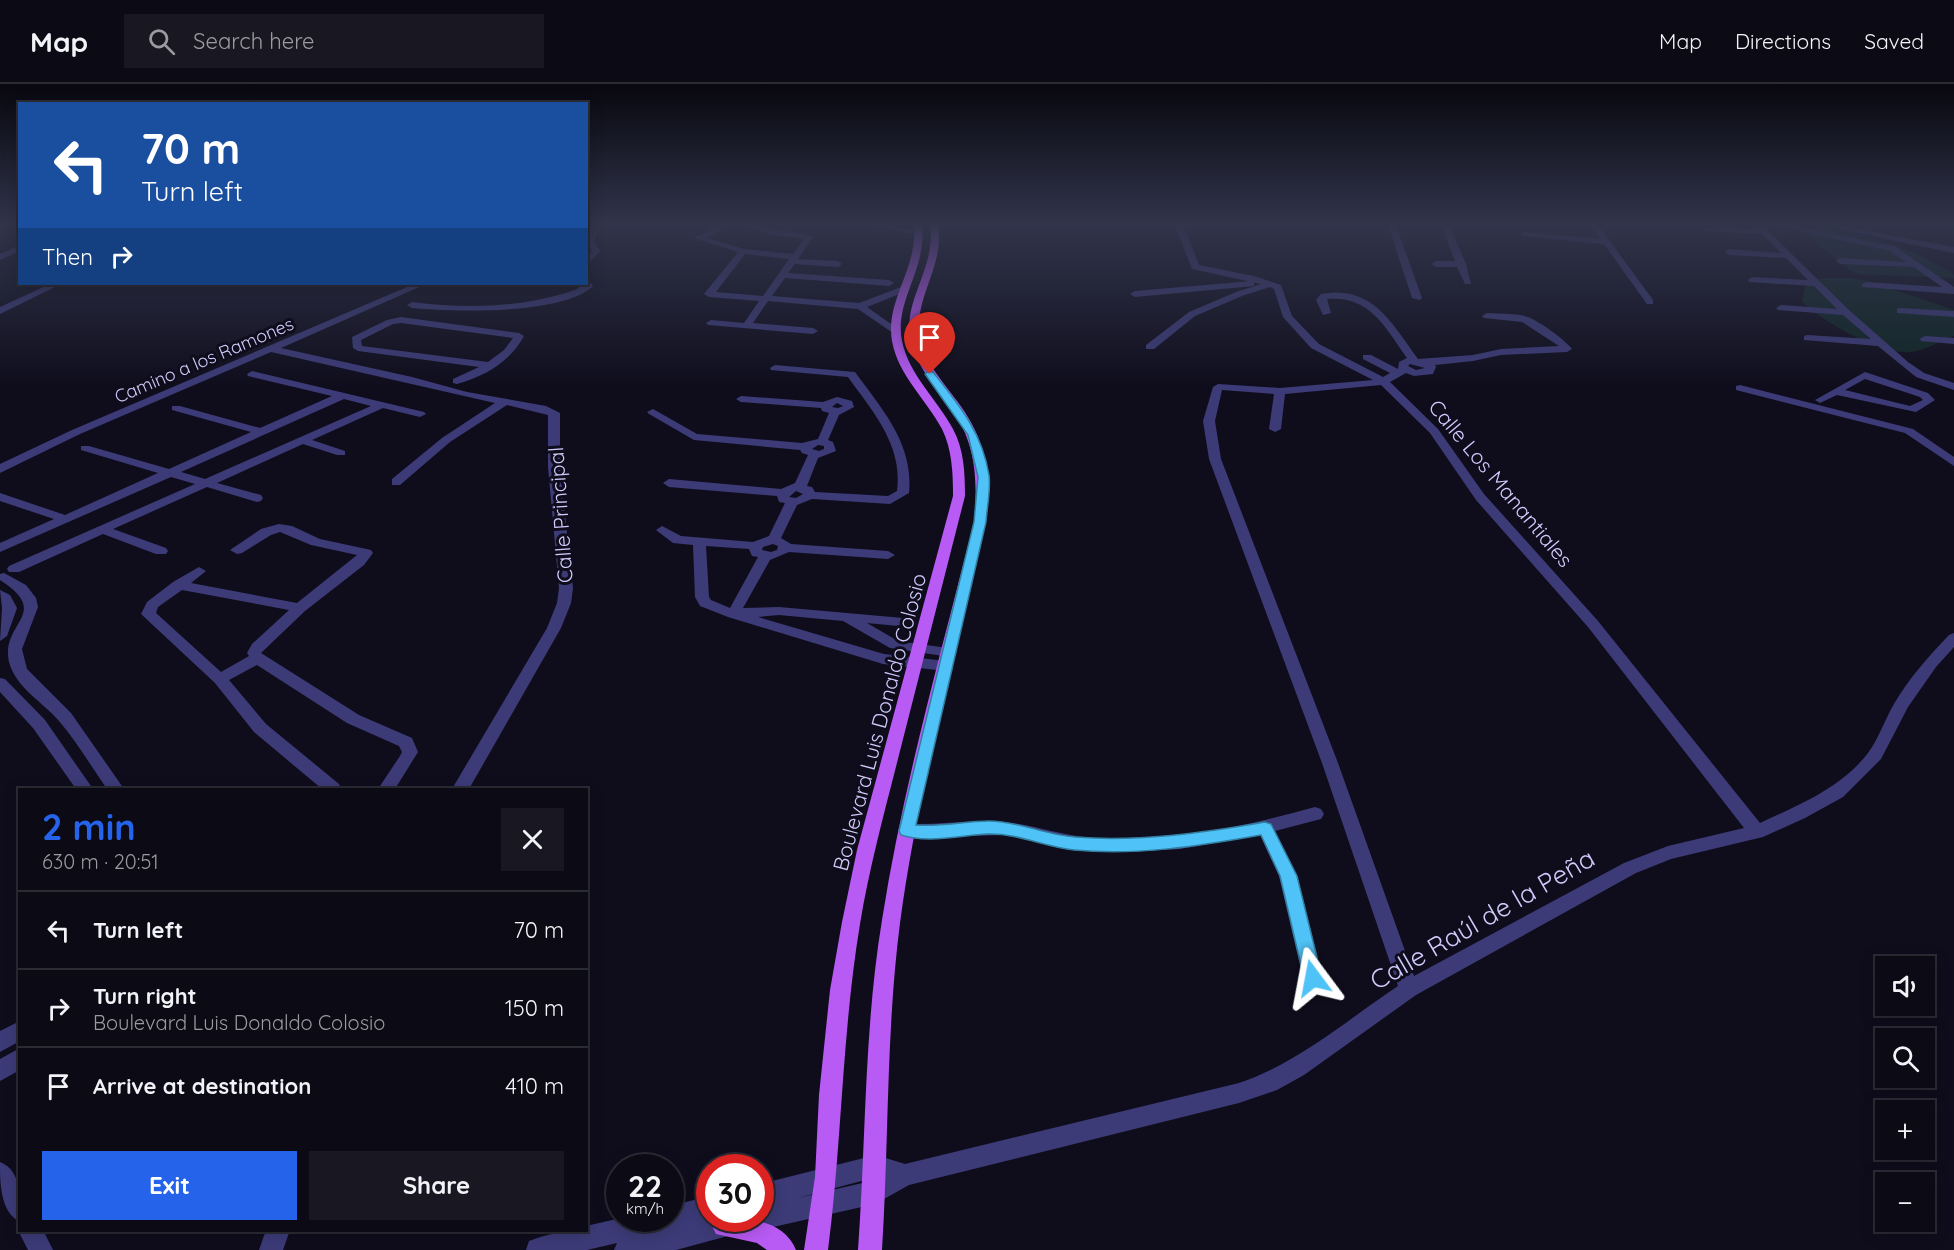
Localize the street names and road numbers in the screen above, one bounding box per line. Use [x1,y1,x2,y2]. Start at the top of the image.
street label: Camino a los Ramones [111,312,297,408]
street label: Calle Los Manantiales [1423,394,1579,572]
street label: Calle Principal [542,446,578,584]
street label: Boulevard Luis Donaldo Colosio [827,570,931,874]
street label: Calle Raúl de la Peña [1364,841,1600,997]

